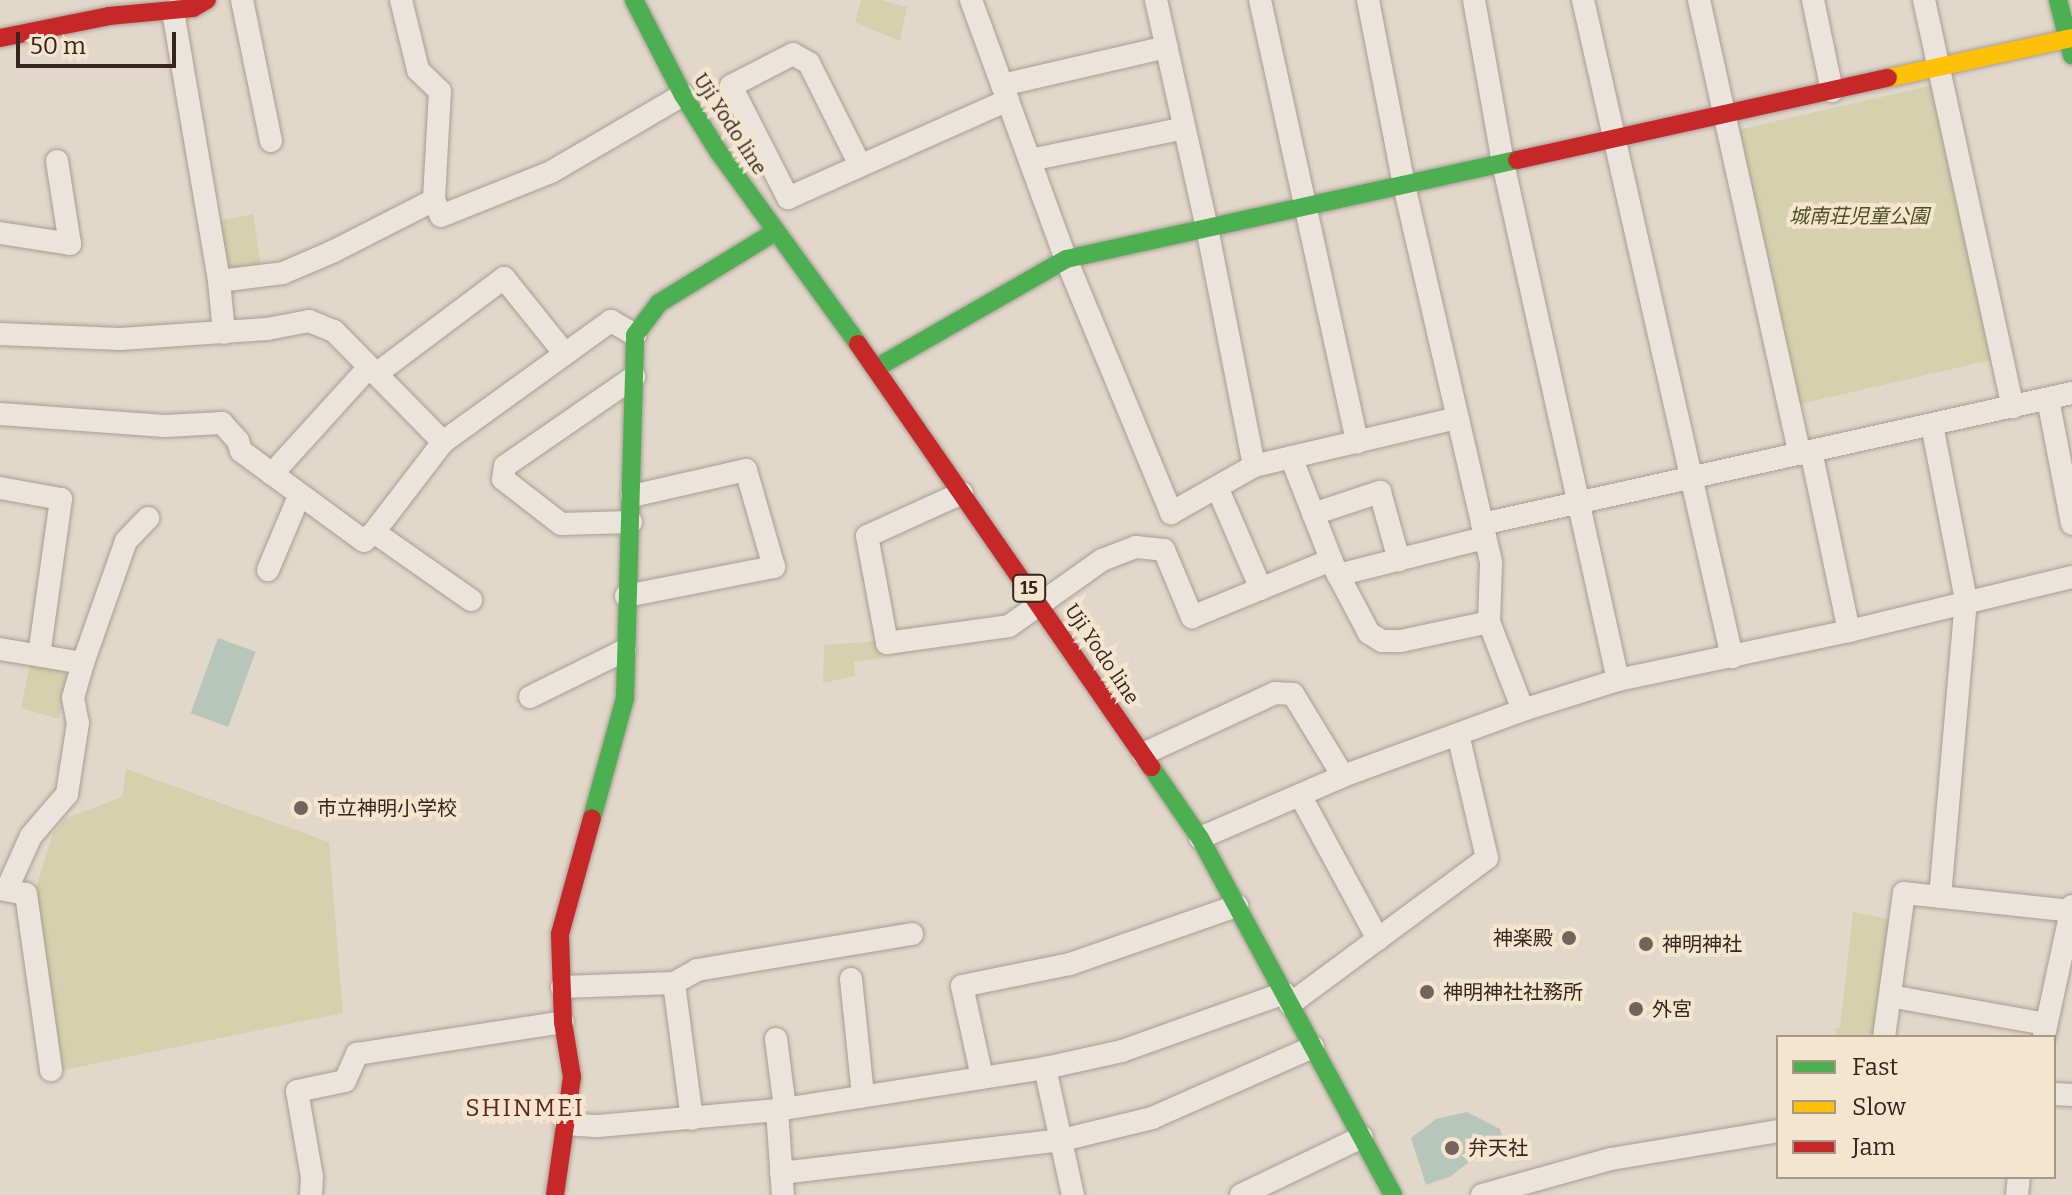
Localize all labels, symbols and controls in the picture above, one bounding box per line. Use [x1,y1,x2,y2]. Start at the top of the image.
scale bar [20,16,180,66]
text: 50 m [30,32,86,60]
street label: Uji Yodo line [688,69,772,179]
park label: 城南荘児童公園 [1789,204,1929,228]
road number: 15 [1011,574,1047,602]
street label: Uji Yodo line [1060,599,1144,709]
place label: 市立神明小学校 [317,796,457,820]
marker: 市立神明小学校 [292,799,310,817]
place label: 神楽殿 [1493,926,1553,950]
marker: 神楽殿 [1560,929,1578,947]
place label: 神明神社 [1662,932,1742,956]
marker: 神明神社 [1637,935,1655,953]
place label: 神明神社社務所 [1443,980,1583,1004]
marker: 神明神社社務所 [1418,983,1436,1001]
place label: 外宮 [1652,997,1692,1021]
marker: 外宮 [1627,1000,1645,1018]
legend [1776,1035,2056,1179]
text: Fast [1852,1053,1898,1081]
text: Slow [1852,1093,1906,1121]
district label: SHINMEI [465,1095,585,1123]
text: Jam [1852,1133,1895,1161]
place label: 弁天社 [1468,1136,1528,1160]
marker: 弁天社 [1443,1139,1461,1157]

